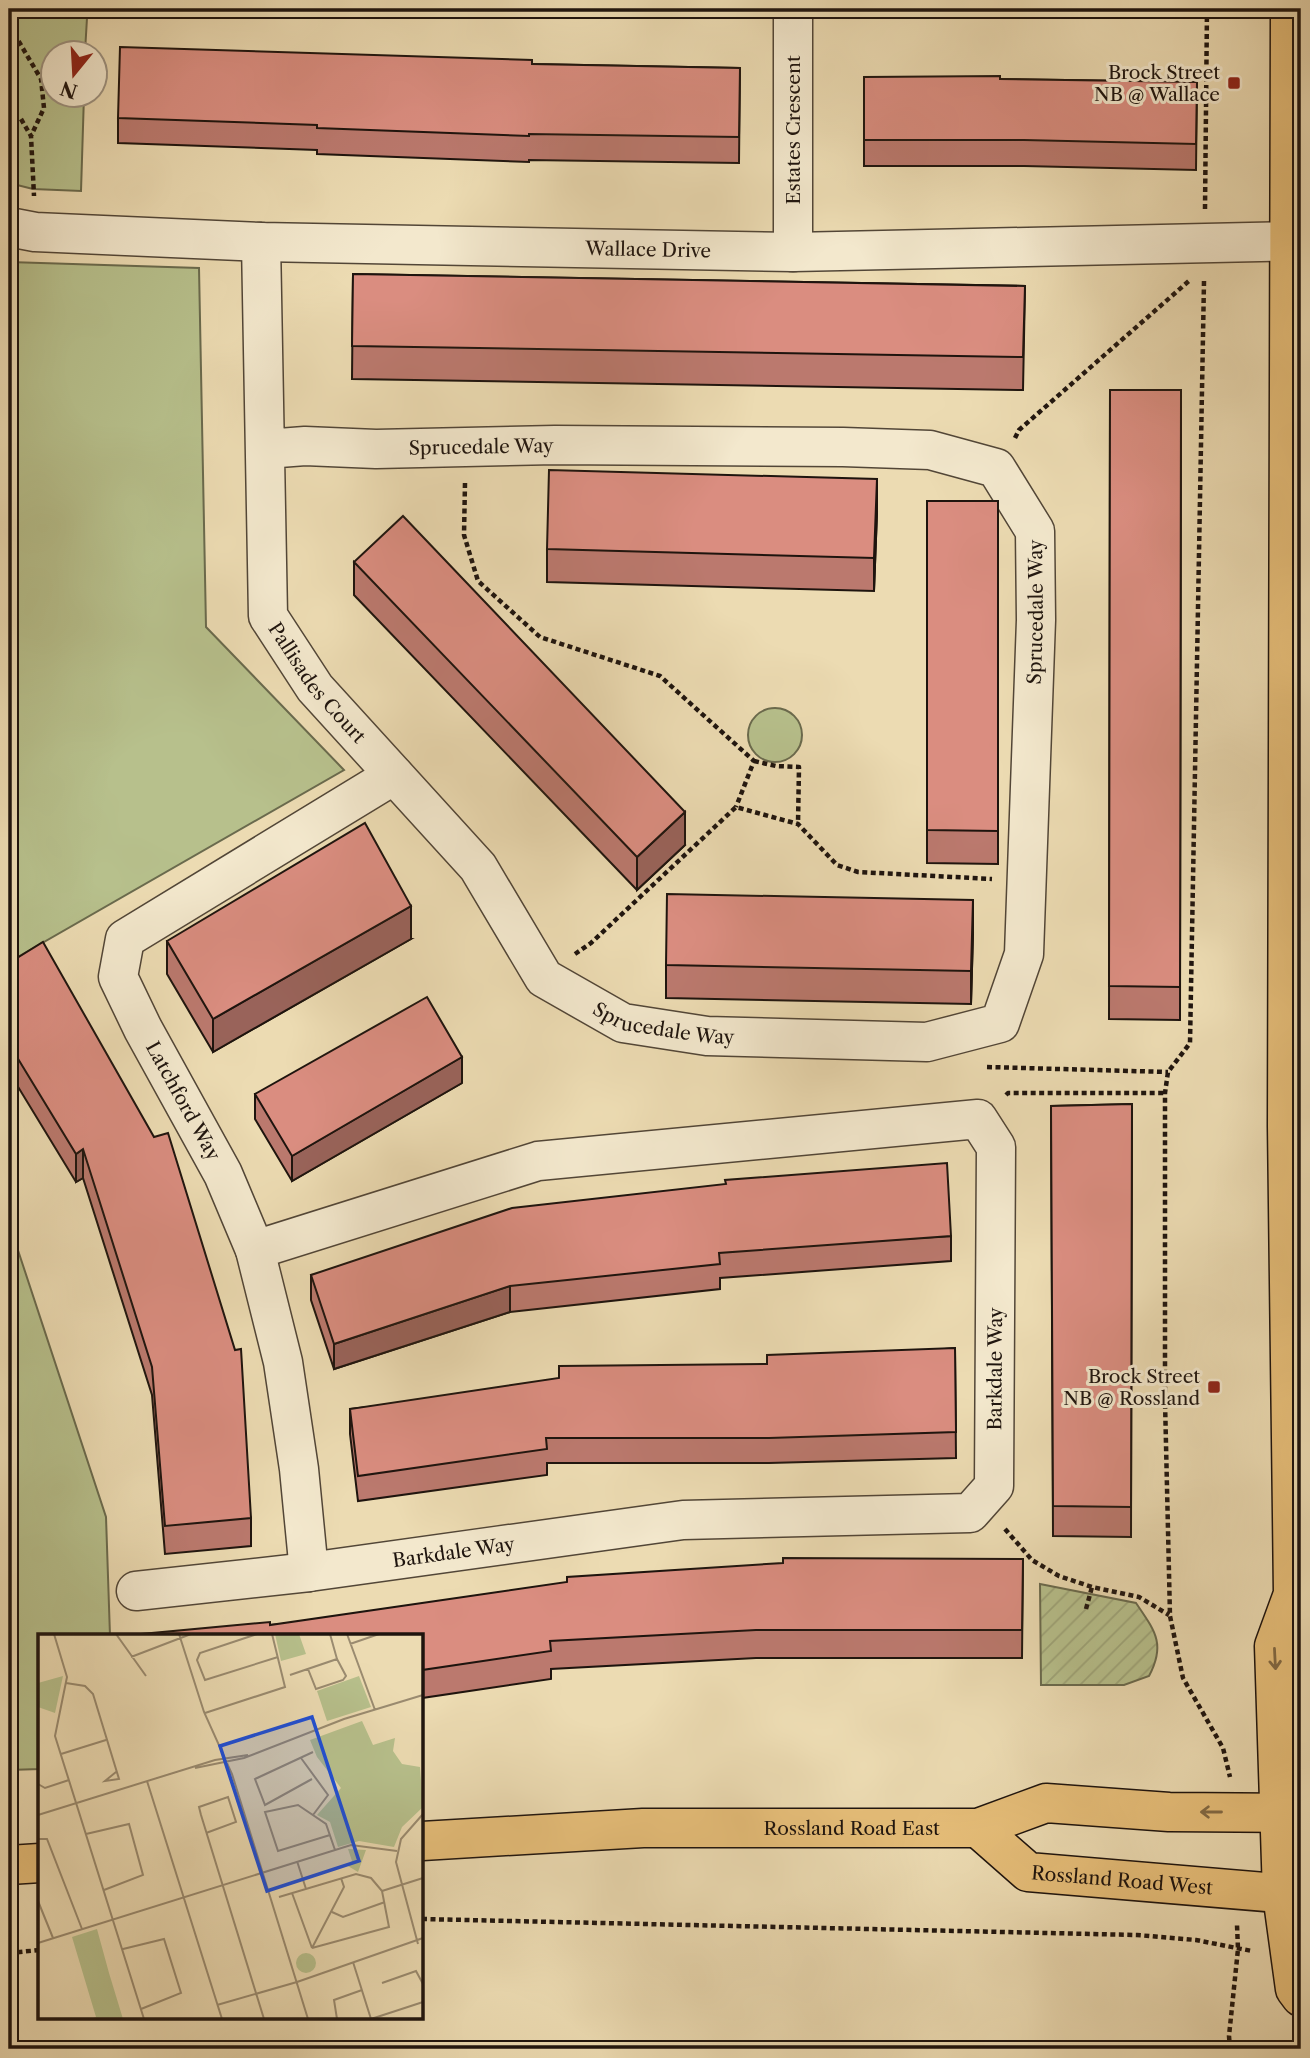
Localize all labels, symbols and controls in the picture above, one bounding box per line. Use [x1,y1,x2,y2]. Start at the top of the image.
north arrow [38,38,108,108]
street label: Estates Crescent [782,55,805,205]
place label: Brock Street NB @ Wallace [1094,61,1220,106]
marker: Brock Street NB @ Wallace [1226,75,1242,91]
text: N [57,76,80,103]
street label: Wallace Drive [584,237,711,262]
street label: Sprucedale Way [408,434,554,460]
street label: Sprucedale Way [1022,539,1048,685]
street label: Pallisades Court [264,618,371,748]
street label: Sprucedale Way [589,997,735,1049]
street label: Latchford Way [141,1038,225,1165]
street label: Barkdale Way [983,1307,1007,1430]
place label: Brock Street NB @ Rossland [1063,1365,1200,1410]
marker: Brock Street NB @ Rossland [1206,1379,1222,1395]
street label: Barkdale Way [391,1532,517,1572]
inset map [38,1634,424,2020]
one-way arrow [1268,1648,1281,1671]
one-way arrow [1200,1805,1223,1819]
street label: Rossland Road East [763,1817,940,1840]
street label: Rossland Road West [1030,1861,1214,1899]

